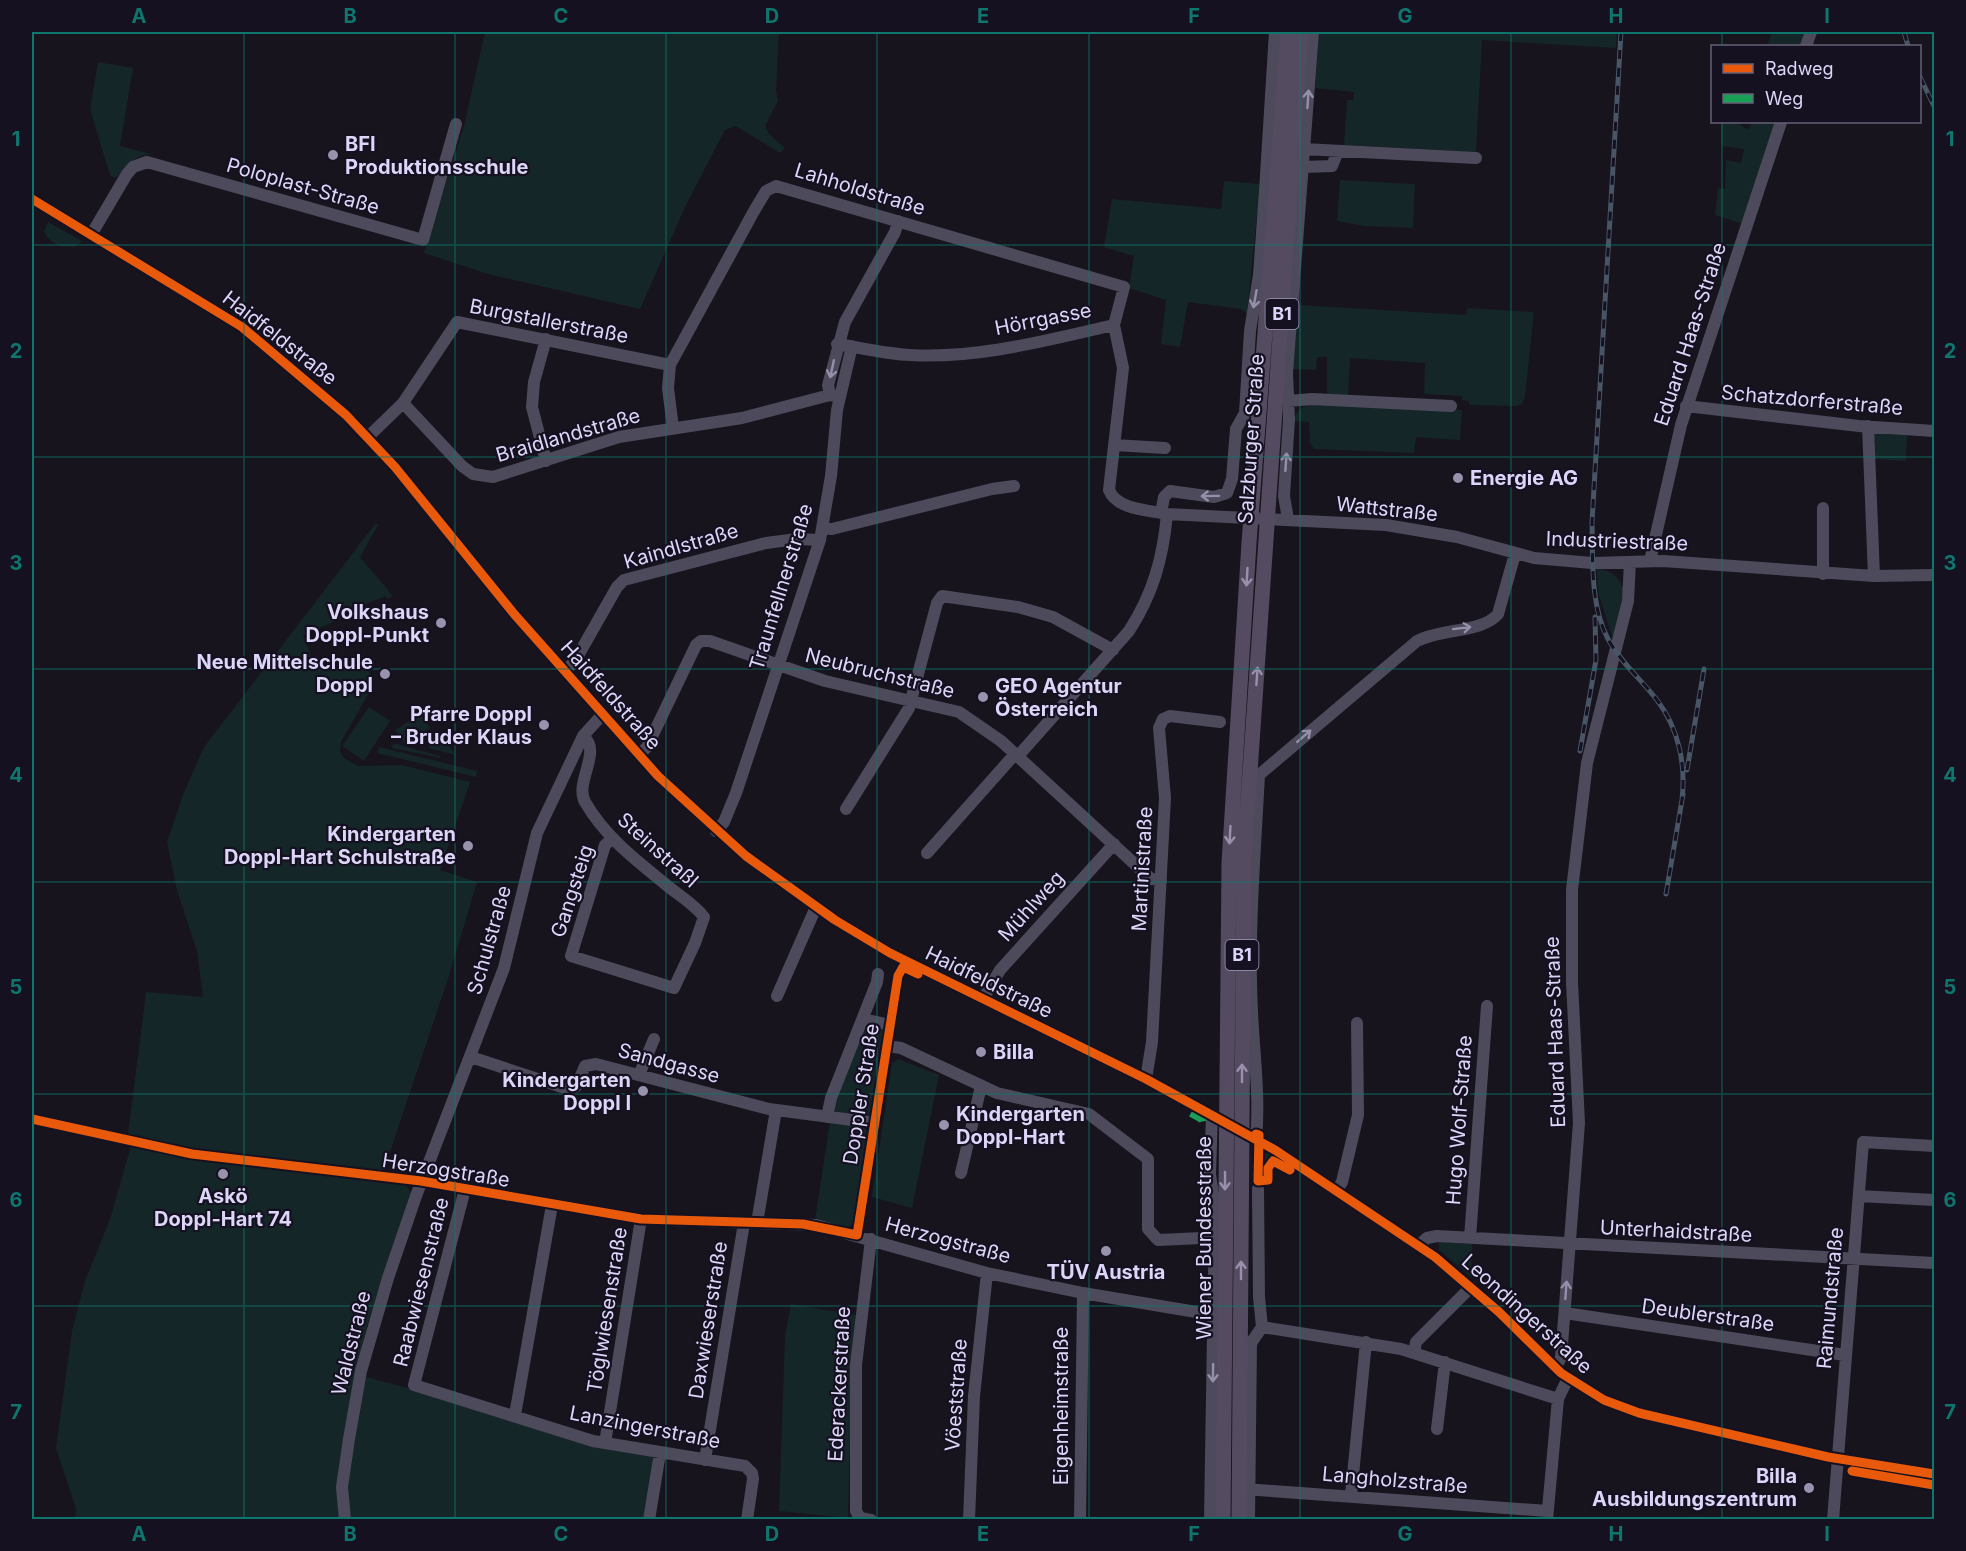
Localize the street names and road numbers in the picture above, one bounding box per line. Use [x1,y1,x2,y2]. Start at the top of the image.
street label: Poloplast-Straße [224,153,382,219]
street label: Lahholdstraße [792,158,928,220]
street label: Eduard Haas-Straße [1649,239,1731,429]
street label: Haidfeldstraße [218,286,342,390]
street label: Burgstallerstraße [467,294,631,348]
street label: Hörrgasse [993,298,1093,340]
road number: B1 [1266,299,1298,329]
street label: Salzburger Straße [1233,353,1269,525]
street label: Schatzdorferstraße [1720,380,1904,420]
street label: Braidlandstraße [493,403,643,467]
street label: Wattstraße [1335,492,1439,526]
street label: Traunfellnerstraße [744,501,818,673]
street label: Kaindlstraße [621,518,741,574]
street label: Industriestraße [1545,527,1689,555]
street label: Haidfeldstraße [556,635,666,755]
street label: Neubruchstraße [803,643,957,703]
street label: Martinistraße [1127,806,1157,932]
street label: Steinstraßl [613,807,703,893]
street label: Gangsteig [546,842,598,940]
street label: Mühlweg [993,866,1069,946]
street label: Schulstraße [462,883,516,997]
street label: Eduard Haas-Straße [1540,936,1570,1128]
road number: B1 [1226,940,1258,970]
street label: Haidfeldstraße [921,941,1057,1023]
street label: Doppler Straße [838,1022,884,1166]
street label: Hugo Wolf-Straße [1441,1034,1477,1206]
street label: Sandgasse [615,1038,723,1088]
street label: Wiener Bundesstraße [1192,1136,1216,1340]
street label: Herzogstraße [380,1148,512,1192]
street label: Raabwiesenstraße [388,1195,454,1369]
street label: Herzogstraße [883,1212,1013,1268]
street label: Unterhaidstraße [1599,1215,1753,1247]
street label: Töglwiesenstraße [582,1225,632,1395]
street label: Raimundstraße [1812,1226,1848,1370]
street label: Daxwieserstraße [684,1240,732,1400]
street label: Leondingerstraße [1457,1249,1597,1379]
street label: Waldstraße [326,1288,376,1398]
street label: Deublerstraße [1640,1294,1776,1336]
street label: Ederackerstraße [823,1306,855,1462]
street label: Eigenheimstraße [1049,1327,1073,1485]
street label: Vöeststraße [940,1338,972,1452]
street label: Lanzingerstraße [567,1401,723,1453]
street label: Langholzstraße [1321,1462,1469,1498]

